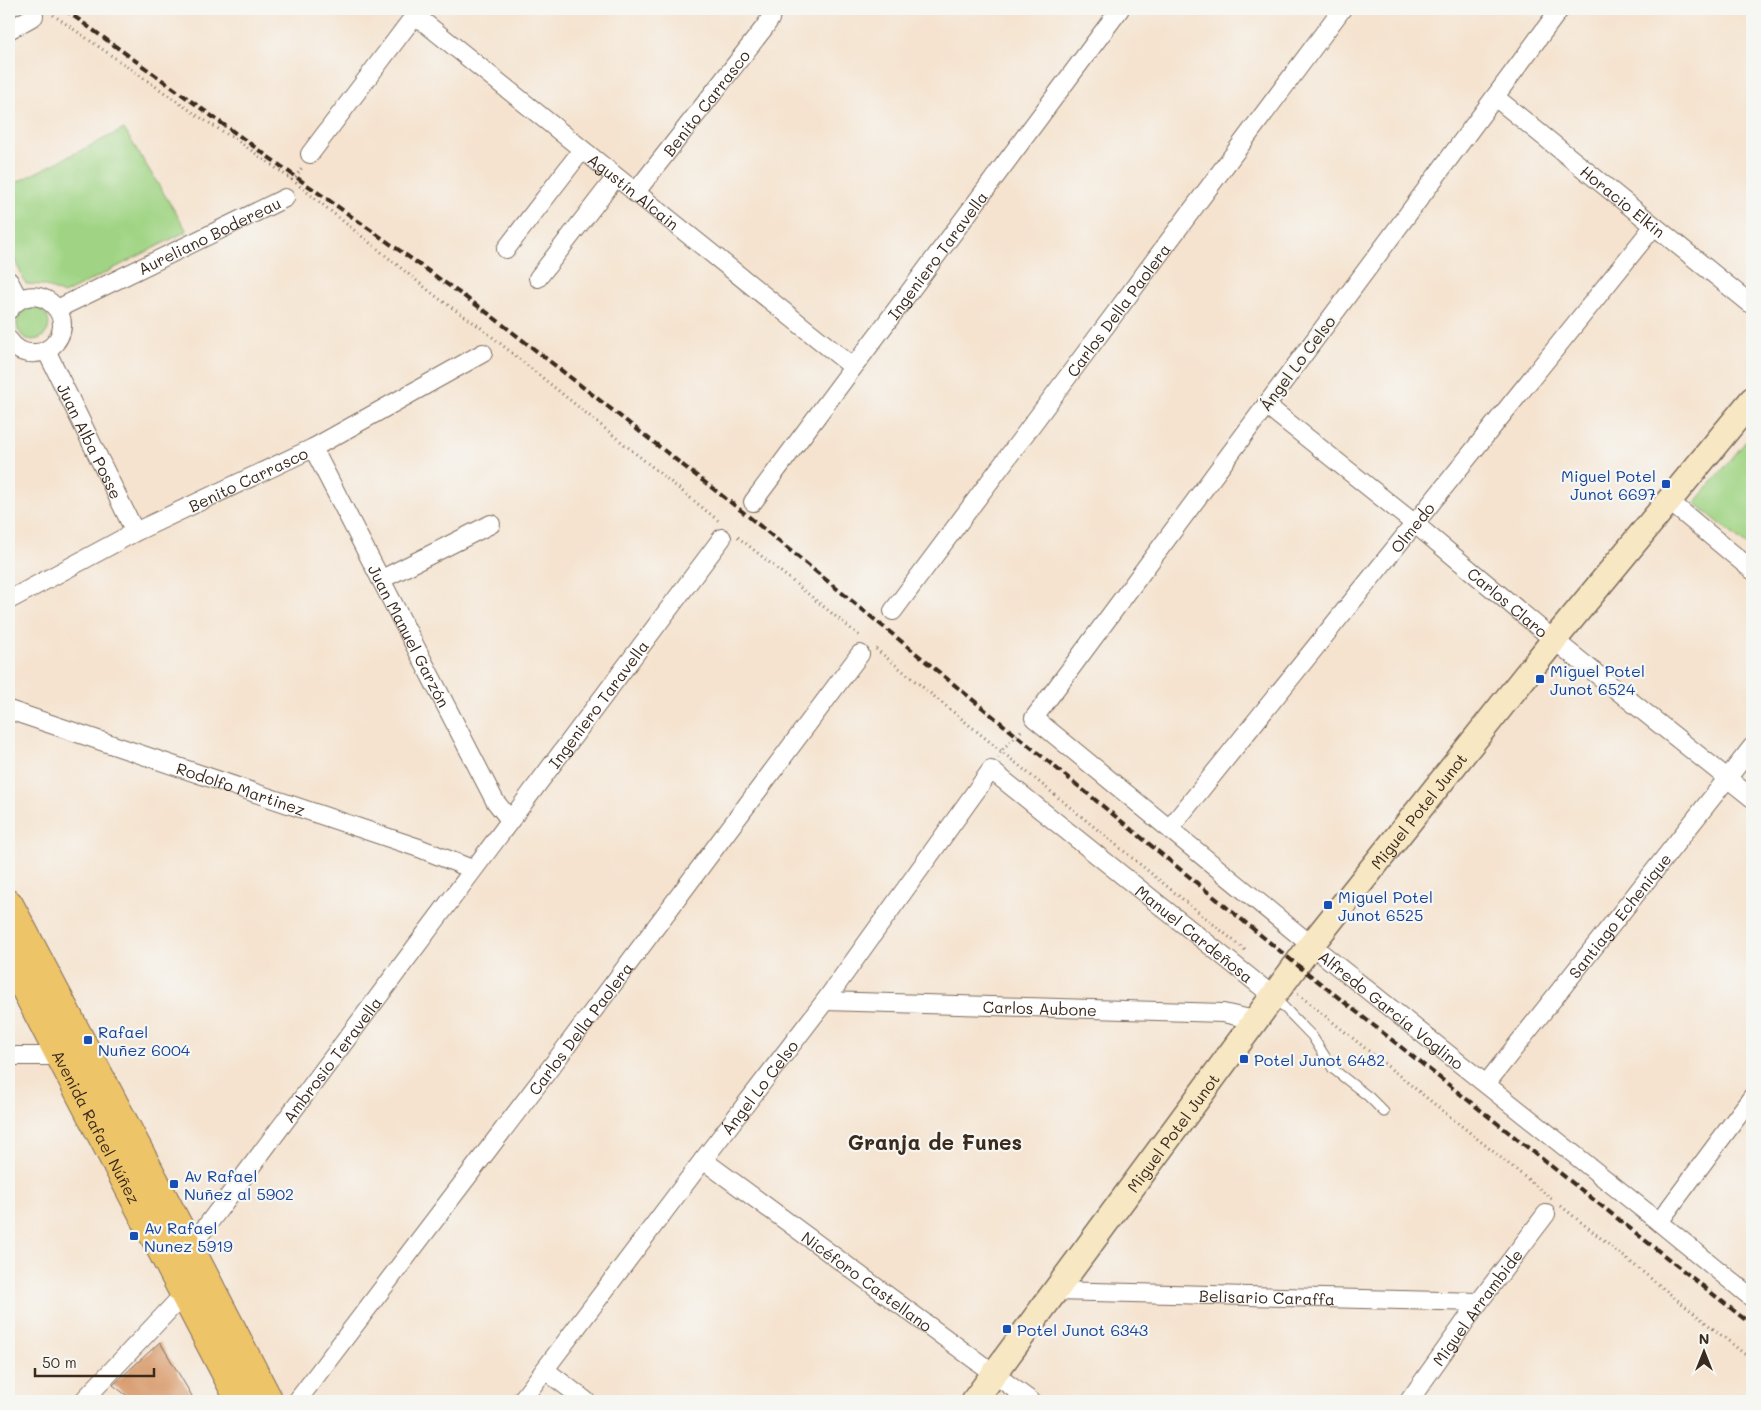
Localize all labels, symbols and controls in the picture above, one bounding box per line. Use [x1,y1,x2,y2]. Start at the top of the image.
street label: Benito Carrasco [658,45,754,160]
street label: Agustín Alcain [584,148,684,234]
street label: Horacio Elkin [1576,160,1670,241]
street label: Ingeniero Taravella [882,187,992,323]
street label: Aureliano Bodereau [134,191,284,279]
street label: Carlos Della Paolera [1061,239,1174,380]
street label: Ángel Lo Celso [1254,311,1340,415]
street label: Juan Alba Posse [53,379,128,502]
street label: Benito Carrasco [185,442,311,516]
place label: Miguel Potel Junot 6697 [1561,465,1656,504]
marker: Miguel Potel Junot 6697 [1660,478,1672,490]
street label: Olmedo [1385,498,1439,557]
street label: Juan Manuel Garzón [364,560,455,711]
street label: Carlos Claro [1463,562,1553,641]
street label: Ingeniero Taravella [543,636,653,772]
place label: Miguel Potel Junot 6524 [1550,660,1645,699]
marker: Miguel Potel Junot 6524 [1534,673,1546,685]
street label: Miguel Potel Junot [1365,748,1471,873]
street label: Rodolfo Martinez [174,757,308,820]
street label: Santiago Echenique [1563,848,1675,982]
street label: Manuel Cardeñosa [1132,880,1258,987]
place label: Miguel Potel Junot 6525 [1338,886,1433,925]
marker: Miguel Potel Junot 6525 [1322,899,1334,911]
street label: Alfredo García Voglino [1315,945,1469,1073]
street label: Carlos Della Paolera [523,957,637,1099]
street label: Ambrosio Teravella [277,992,386,1126]
street label: Carlos Aubone [983,995,1097,1020]
place label: Rafael Nuñez 6004 [98,1021,191,1060]
marker: Rafael Nuñez 6004 [82,1034,94,1046]
street label: Ángel Lo Celso [716,1035,802,1139]
street label: Avenida Rafael Núñez [48,1046,146,1207]
place label: Potel Junot 6482 [1254,1049,1385,1070]
marker: Potel Junot 6482 [1238,1053,1250,1065]
street label: Miguel Potel Junot [1122,1069,1223,1196]
district label: Granja de Funes [848,1128,1022,1155]
place label: Av Rafael Nuñez al 5902 [184,1165,294,1204]
marker: Av Rafael Nuñez al 5902 [168,1178,180,1190]
place label: Av Rafael Nunez 5919 [144,1217,233,1256]
street label: Nicéforo Castellano [798,1226,937,1336]
marker: Av Rafael Nunez 5919 [128,1230,140,1242]
street label: Miguel Arrambide [1427,1244,1527,1369]
street label: Belisario Caraffa [1199,1284,1335,1309]
place label: Potel Junot 6343 [1017,1319,1148,1340]
marker: Potel Junot 6343 [1001,1323,1013,1335]
north arrow [1678,1328,1728,1378]
text: N [1699,1329,1709,1348]
scale bar [35,1345,154,1377]
text: 50 m [42,1352,77,1372]

